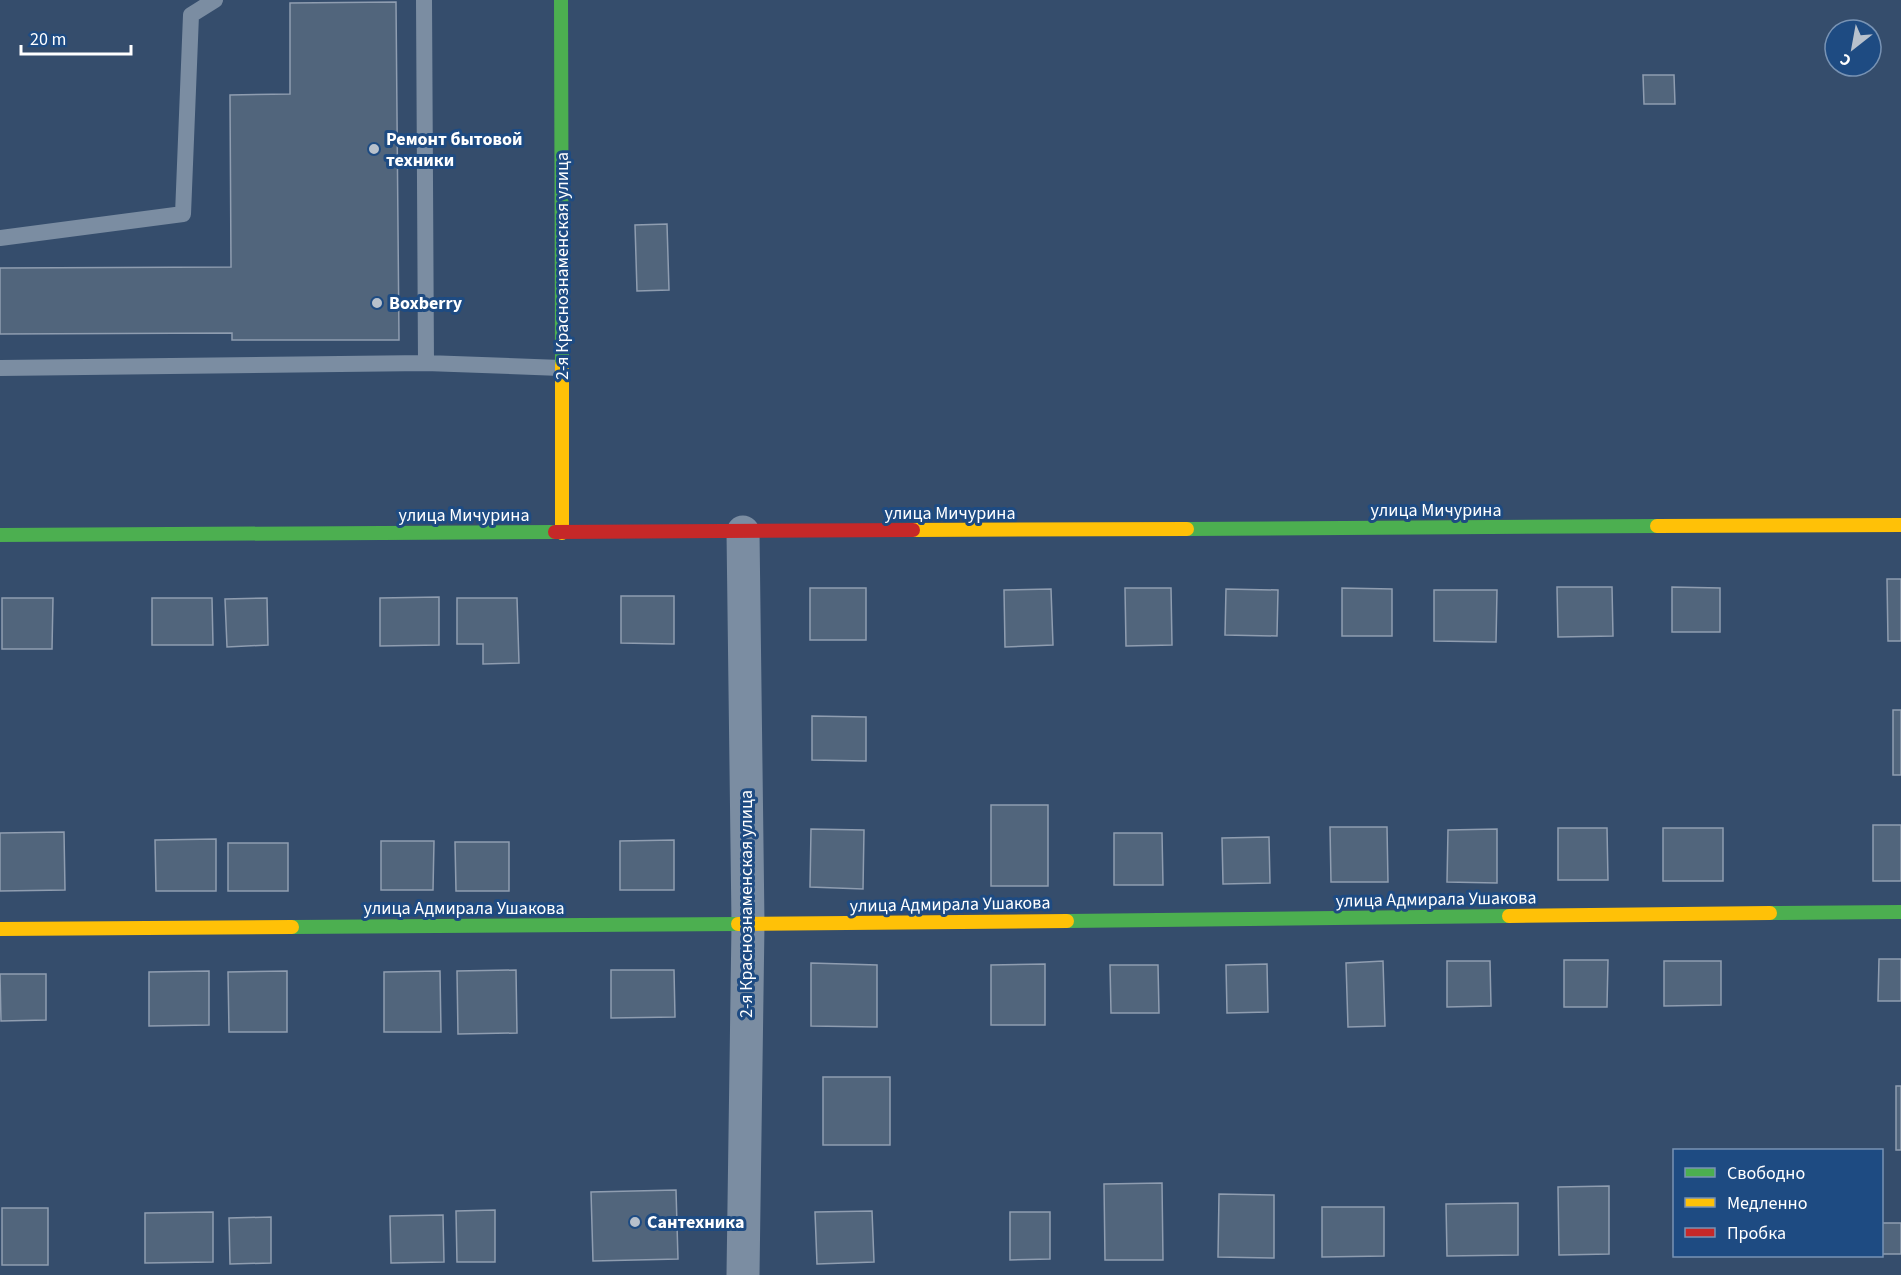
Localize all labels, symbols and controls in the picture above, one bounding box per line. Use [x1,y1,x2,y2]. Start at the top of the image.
scale bar [21,18,130,56]
north arrow [1823,18,1883,78]
text: 20 m [30,27,66,52]
text: С [1836,48,1855,72]
place label: Ремонт бытовой техники [386,127,522,173]
marker: Ремонт бытовой техники [367,142,381,156]
street label: 2-я Краснознаменская улица [550,152,575,380]
place label: Boxberry [389,291,463,316]
marker: Boxberry [370,296,384,310]
street label: улица Мичурина [1370,498,1502,523]
street label: улица Мичурина [884,501,1016,526]
street label: улица Мичурина [398,503,530,528]
street label: 2-я Краснознаменская улица [734,790,759,1018]
street label: улица Адмирала Ушакова [1335,885,1537,914]
street label: улица Адмирала Ушакова [849,890,1051,919]
street label: улица Адмирала Ушакова [364,896,564,921]
legend [1673,1149,1883,1257]
text: Свободно [1727,1161,1805,1186]
text: Медленно [1727,1191,1807,1216]
place label: Сантехника [647,1210,744,1235]
marker: Сантехника [628,1215,642,1229]
text: Пробка [1727,1221,1786,1246]

